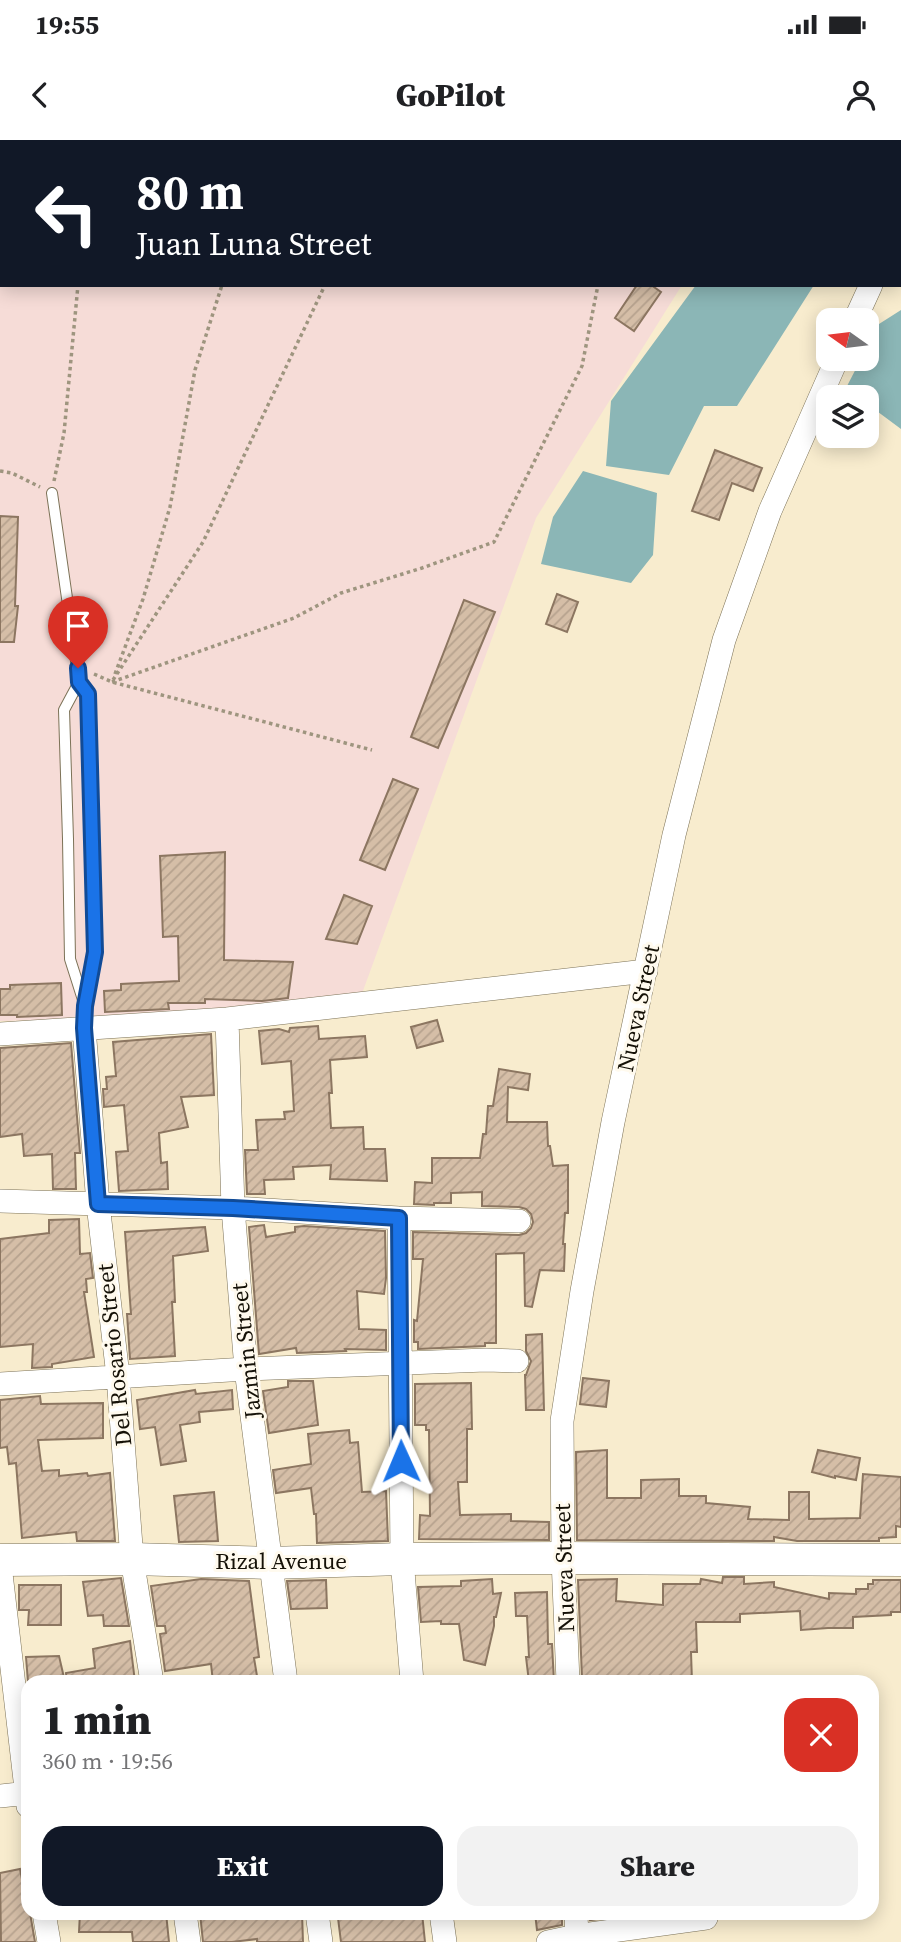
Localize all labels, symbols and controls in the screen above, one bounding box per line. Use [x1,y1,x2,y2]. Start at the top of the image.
text: 19:55 [35,7,99,43]
text: GoPilot [396,73,505,117]
icon: back [21,76,59,114]
icon: person [842,76,880,114]
text: 80 m [136,158,244,225]
icon: left [21,168,112,259]
text: Juan Luna Street [136,222,371,266]
north arrow [816,308,878,371]
map controls [816,308,879,448]
button: layers [816,385,879,448]
pin [48,596,108,668]
icon: arrive [59,607,97,645]
street label: Nueva Street [609,941,667,1074]
street label: Del Rosario Street [88,1262,139,1448]
street label: Jazmin Street [223,1281,269,1422]
position arrow [364,1424,438,1498]
street label: Nueva Street [546,1503,582,1633]
street label: Rizal Avenue [215,1545,347,1577]
text: 1 min [42,1690,152,1748]
button: close [784,1698,858,1772]
text: 360 m · 19:56 [42,1745,173,1777]
button: Exit [42,1826,443,1906]
button: Share [457,1826,858,1906]

